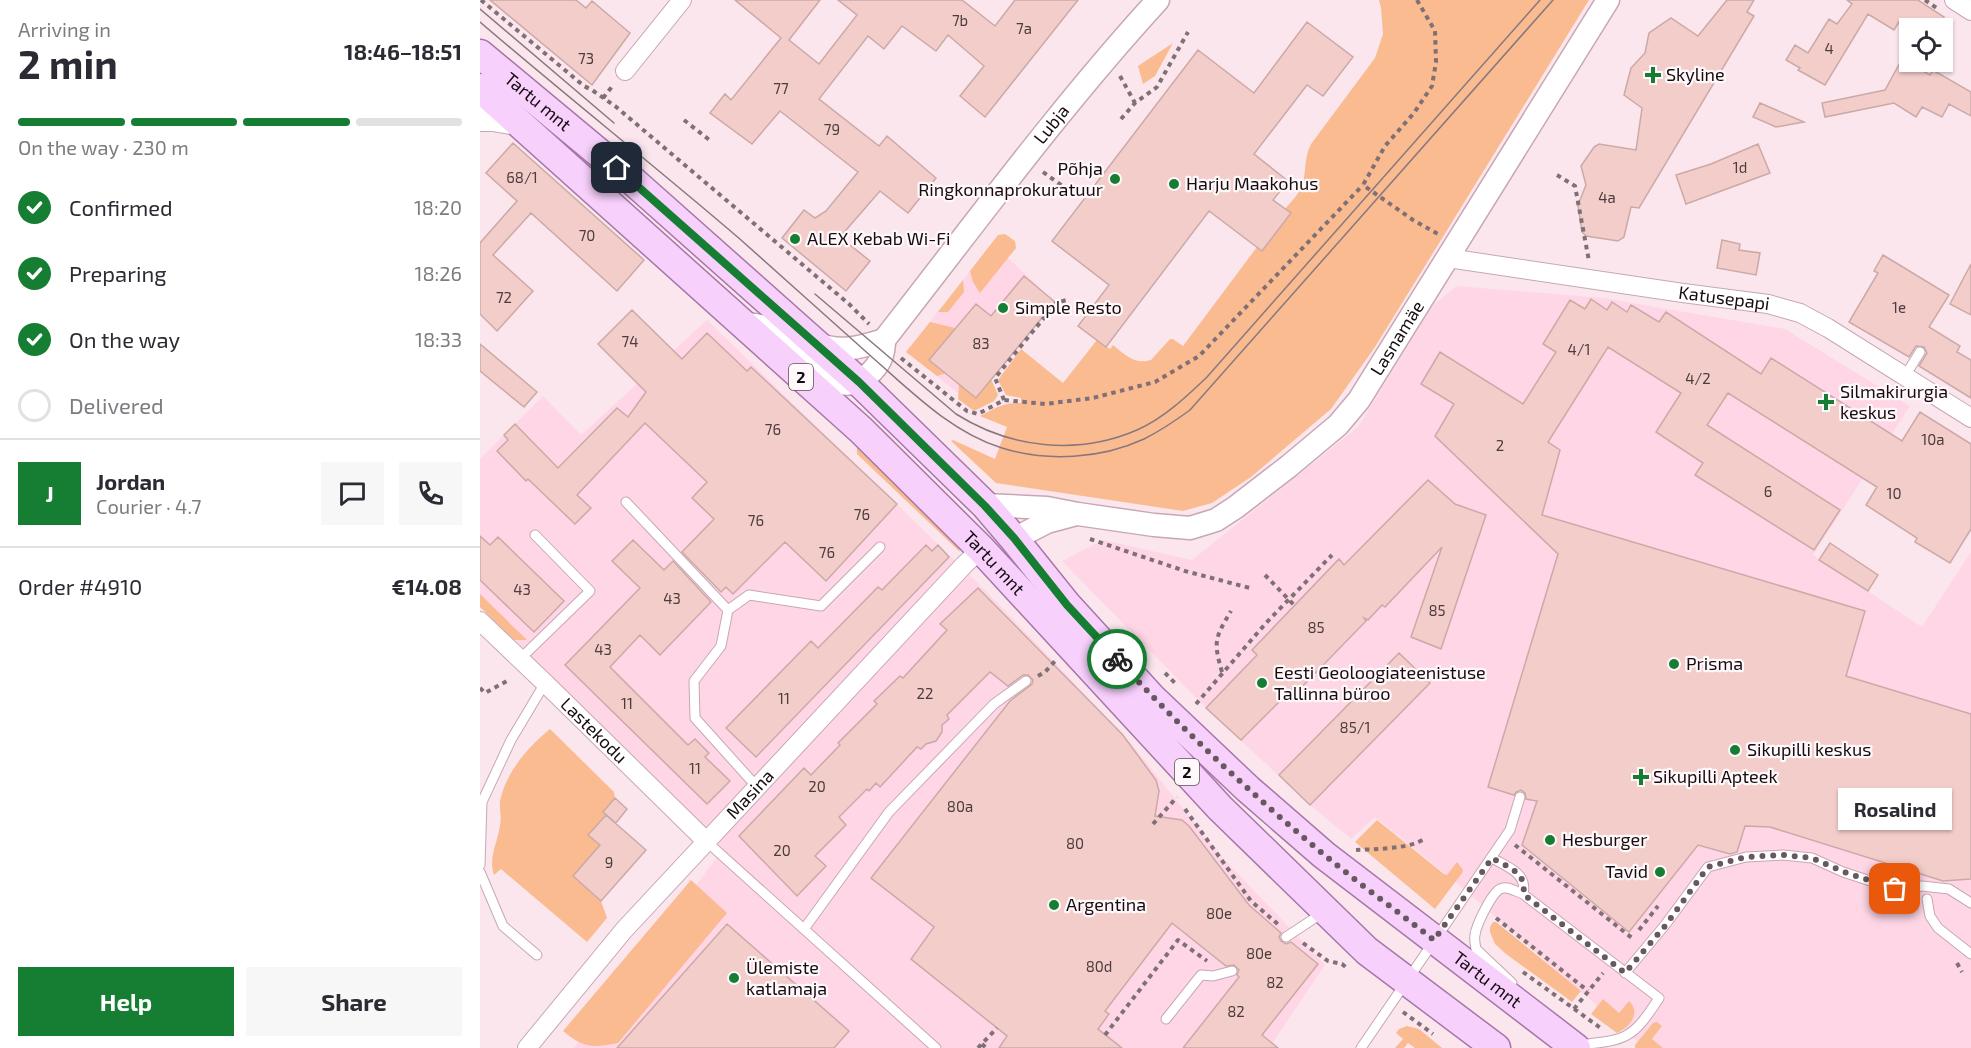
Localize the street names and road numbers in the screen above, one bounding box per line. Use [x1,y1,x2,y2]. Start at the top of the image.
street label: Tartu mnt [500,67,576,135]
street label: Lubja [1029,100,1073,148]
street label: Katusepapi [1677,281,1771,314]
street label: Lasnamäe [1365,296,1428,379]
road number: 2 [789,364,813,390]
street label: Tartu mnt [959,526,1030,599]
street label: Lastekodu [556,693,632,768]
road number: 2 [1175,759,1199,785]
street label: Masina [721,764,778,823]
street label: Tartu mnt [1449,946,1526,1012]

